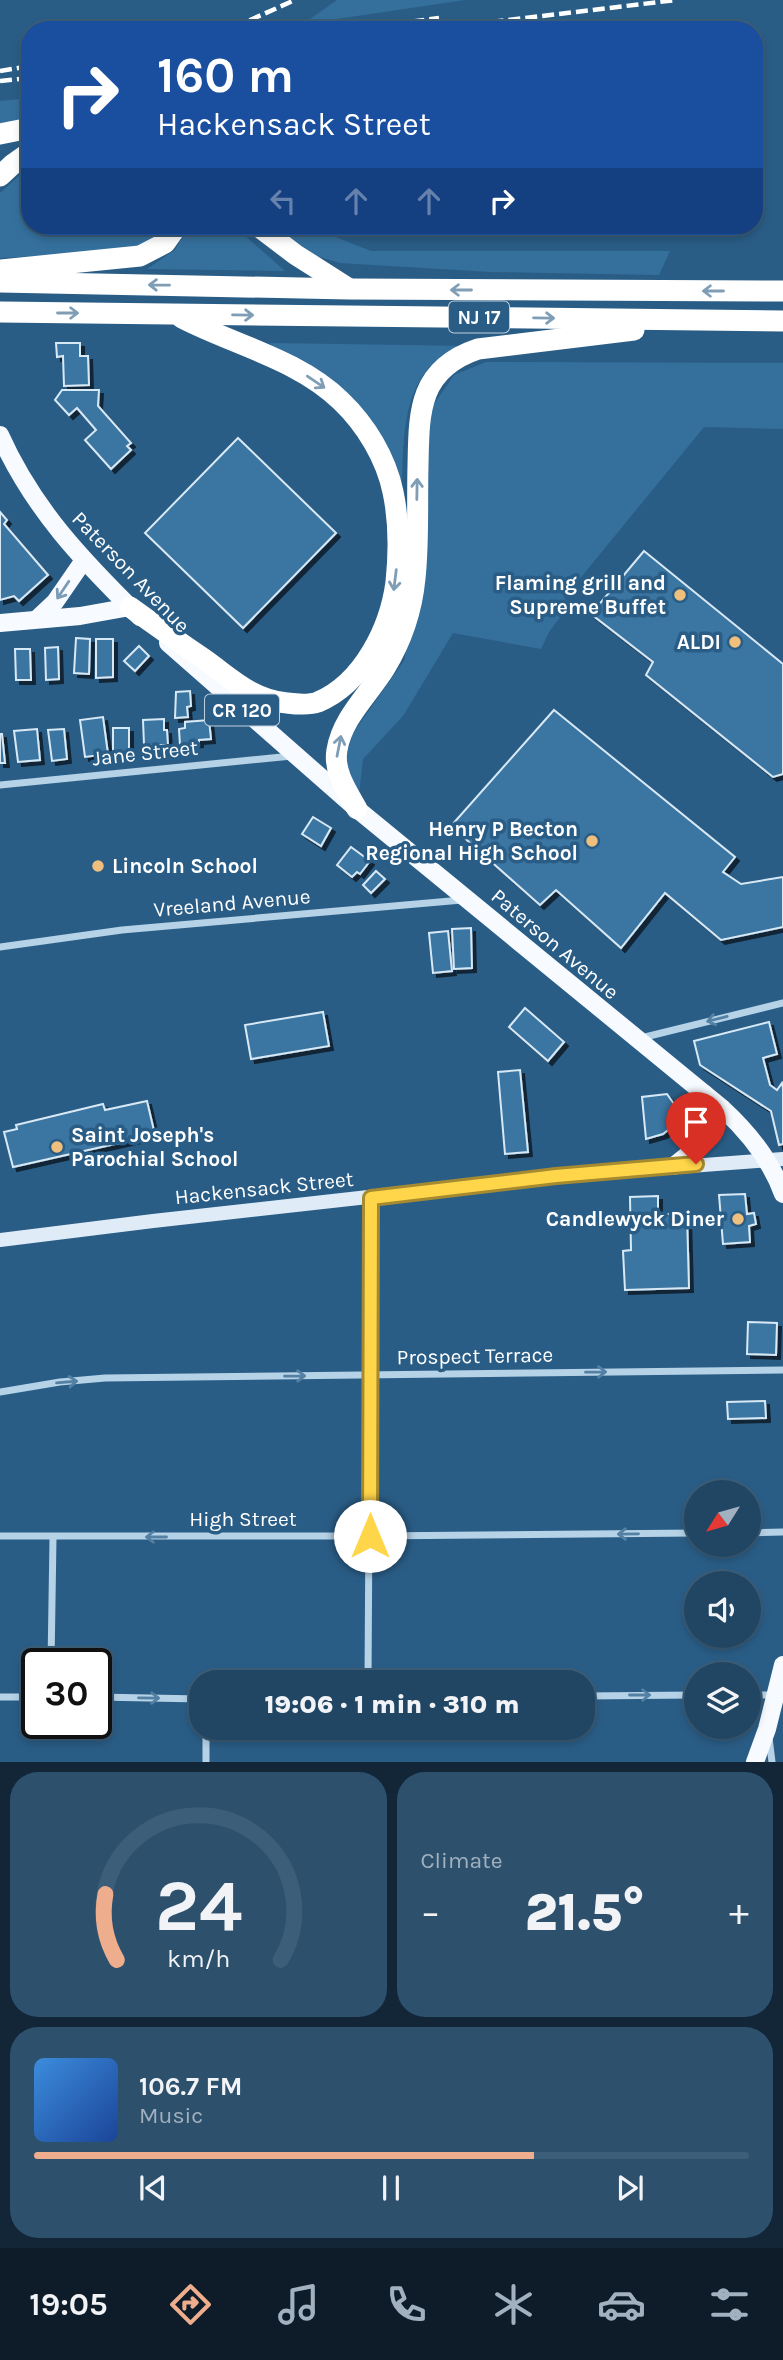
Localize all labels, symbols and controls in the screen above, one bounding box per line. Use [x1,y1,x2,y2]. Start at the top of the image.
text: 160 m [157,47,294,104]
icon: right [42,49,133,140]
text: Hackensack Street [157,106,431,143]
icon: left [264,182,302,220]
icon: ahead [337,182,375,220]
icon: ahead [410,182,448,220]
icon: right [483,182,521,220]
one-way arrow [148,279,171,292]
one-way arrow [450,283,473,297]
one-way arrow [702,284,725,298]
road number: NJ 17 [449,302,509,332]
one-way arrow [56,306,79,320]
one-way arrow [232,308,255,322]
one-way arrow [533,311,556,325]
one-way arrow [305,375,325,389]
one-way arrow [410,478,424,501]
street label: Paterson Avenue [67,507,195,637]
one-way arrow [388,568,401,591]
place label: Flaming grill and Supreme Buffet [495,571,666,619]
one-way arrow [56,580,70,600]
marker: Flaming grill and Supreme Buffet [672,587,688,603]
place label: ALDI [677,630,721,654]
marker: ALDI [727,634,743,650]
road number: CR 120 [205,694,279,726]
one-way arrow [332,735,346,758]
street label: Jane Street [91,736,199,770]
place label: Henry P Becton Regional High School [365,817,578,865]
marker: Henry P Becton Regional High School [584,833,600,849]
place label: Lincoln School [112,854,258,878]
marker: Lincoln School [90,858,106,874]
street label: Vreeland Avenue [153,884,311,922]
street label: Paterson Avenue [486,884,624,1004]
one-way arrow [706,1013,729,1026]
pin [666,1092,726,1164]
icon: arrive [677,1103,715,1141]
place label: Saint Joseph's Parochial School [71,1123,238,1171]
marker: Saint Joseph's Parochial School [49,1139,65,1155]
street label: Hackensack Street [173,1167,355,1209]
place label: Candlewyck Diner [546,1207,725,1231]
marker: Candlewyck Diner [730,1211,746,1227]
street label: Prospect Terrace [397,1343,553,1369]
one-way arrow [584,1365,607,1379]
one-way arrow [283,1369,306,1383]
one-way arrow [56,1375,78,1388]
north arrow [684,1480,761,1558]
map controls [684,1480,761,1739]
position arrow [333,1499,407,1573]
street label: High Street [189,1507,297,1531]
one-way arrow [617,1527,640,1541]
one-way arrow [145,1530,168,1544]
button: sound [684,1571,761,1648]
speed limit sign: 30 [21,1648,112,1739]
button: layers [684,1662,761,1739]
text: 19:06 · 1 min · 310 m [265,1689,519,1720]
one-way arrow [628,1689,651,1702]
one-way arrow [137,1691,160,1705]
text: Climate [421,1847,503,1874]
text: 24 [155,1864,242,1949]
text: 21.5° [525,1882,645,1943]
text: − [421,1890,440,1935]
text: + [729,1890,749,1935]
text: km/h [167,1944,230,1973]
text: 106.7 FM [139,2071,243,2102]
text: Music [139,2102,203,2129]
icon: previous [134,2169,172,2207]
icon: pause [372,2169,410,2207]
icon: next [611,2169,649,2207]
icon: directions [166,2280,215,2329]
icon: music [274,2280,323,2329]
icon: phone [382,2280,431,2329]
icon: climate [489,2280,538,2329]
icon: car [597,2280,646,2329]
icon: filters [705,2280,754,2329]
text: 19:05 [29,2286,108,2323]

